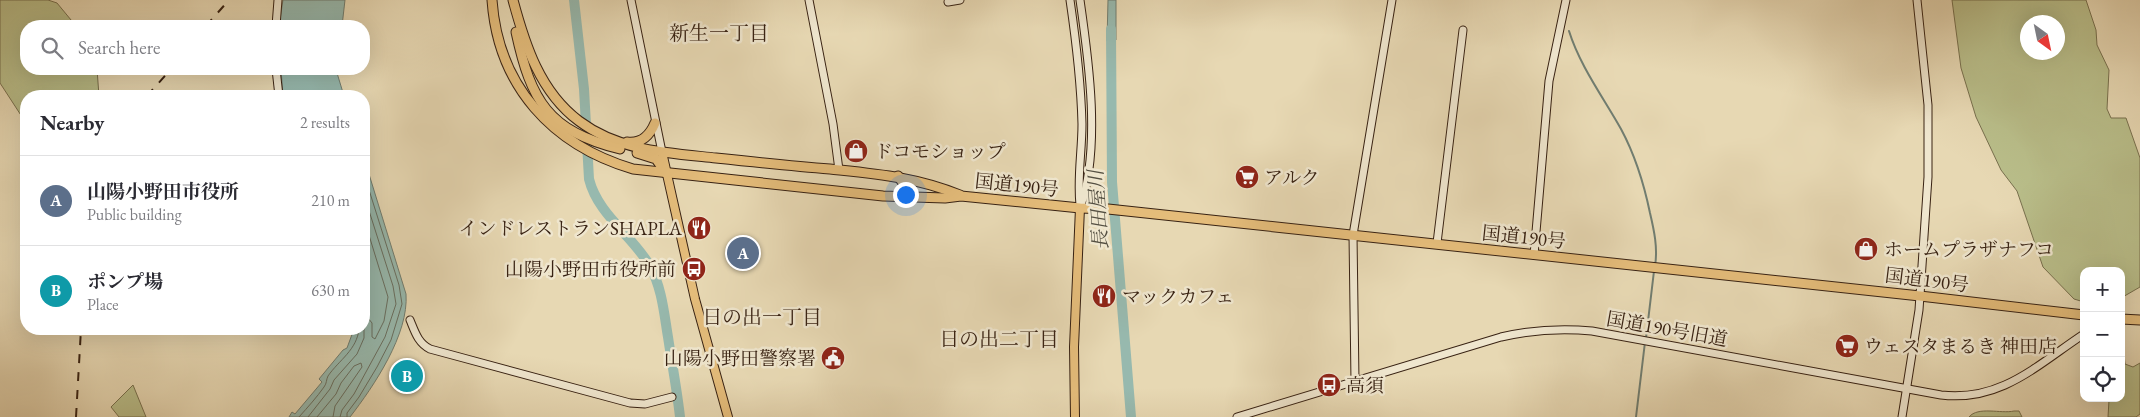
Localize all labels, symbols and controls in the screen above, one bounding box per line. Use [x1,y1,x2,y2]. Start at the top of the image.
north arrow [2020,15,2065,60]
search box [20,20,370,75]
district label: 新生一丁目 [669,20,769,46]
icon: search [38,34,66,62]
text: Search here [78,35,160,60]
text: Nearby [40,109,104,136]
text: 2 results [300,112,350,133]
shop icon: ドコモショップ [843,138,869,164]
place label: ドコモショップ [874,139,1006,164]
supermarket icon: アルク [1234,164,1260,190]
place label: アルク [1264,165,1320,190]
water label: 長田屋川 [1082,167,1114,251]
street label: 国道190号 [974,168,1060,202]
text: 山陽小野田市役所 [87,179,239,204]
your location [893,182,919,208]
text: A [50,190,62,211]
text: 210 m [311,190,350,211]
text: Public building [87,204,182,225]
restaurant icon: インドレストランSHAPLA [686,215,712,241]
place label: インドレストランSHAPLA [458,216,683,241]
street label: 国道190号 [1481,220,1567,254]
pin: A [727,234,759,272]
shop icon: ホームプラザナフコ [1853,236,1879,262]
place label: ホームプラザナフコ [1884,237,2054,262]
bus stop icon: 山陽小野田市役所前 [681,256,707,282]
place label: 山陽小野田市役所前 [505,257,676,282]
street label: 国道190号 [1884,262,1970,298]
map controls [2080,267,2125,402]
button: + [2080,267,2125,312]
text: ポンプ場 [87,269,163,294]
text: B [51,280,61,301]
text: 630 m [311,280,350,301]
restaurant icon: マックカフェ [1091,283,1117,309]
place label: マックカフェ [1122,284,1234,309]
text: Place [87,294,119,315]
district label: 日の出一丁目 [702,304,822,330]
street label: 国道190号旧道 [1605,306,1729,352]
button: − [2080,312,2125,357]
district label: 日の出二丁目 [939,326,1059,352]
supermarket icon: ウェスタまるき 神田店 [1834,333,1860,359]
place label: ウェスタまるき 神田店 [1864,334,2057,359]
public building icon: 山陽小野田警察署 [820,345,846,371]
place label: 山陽小野田警察署 [664,346,816,371]
pin: B [391,357,423,395]
button: locate [2080,357,2125,402]
bus stop icon: 高須 [1316,372,1342,398]
place label: 高須 [1346,373,1384,398]

